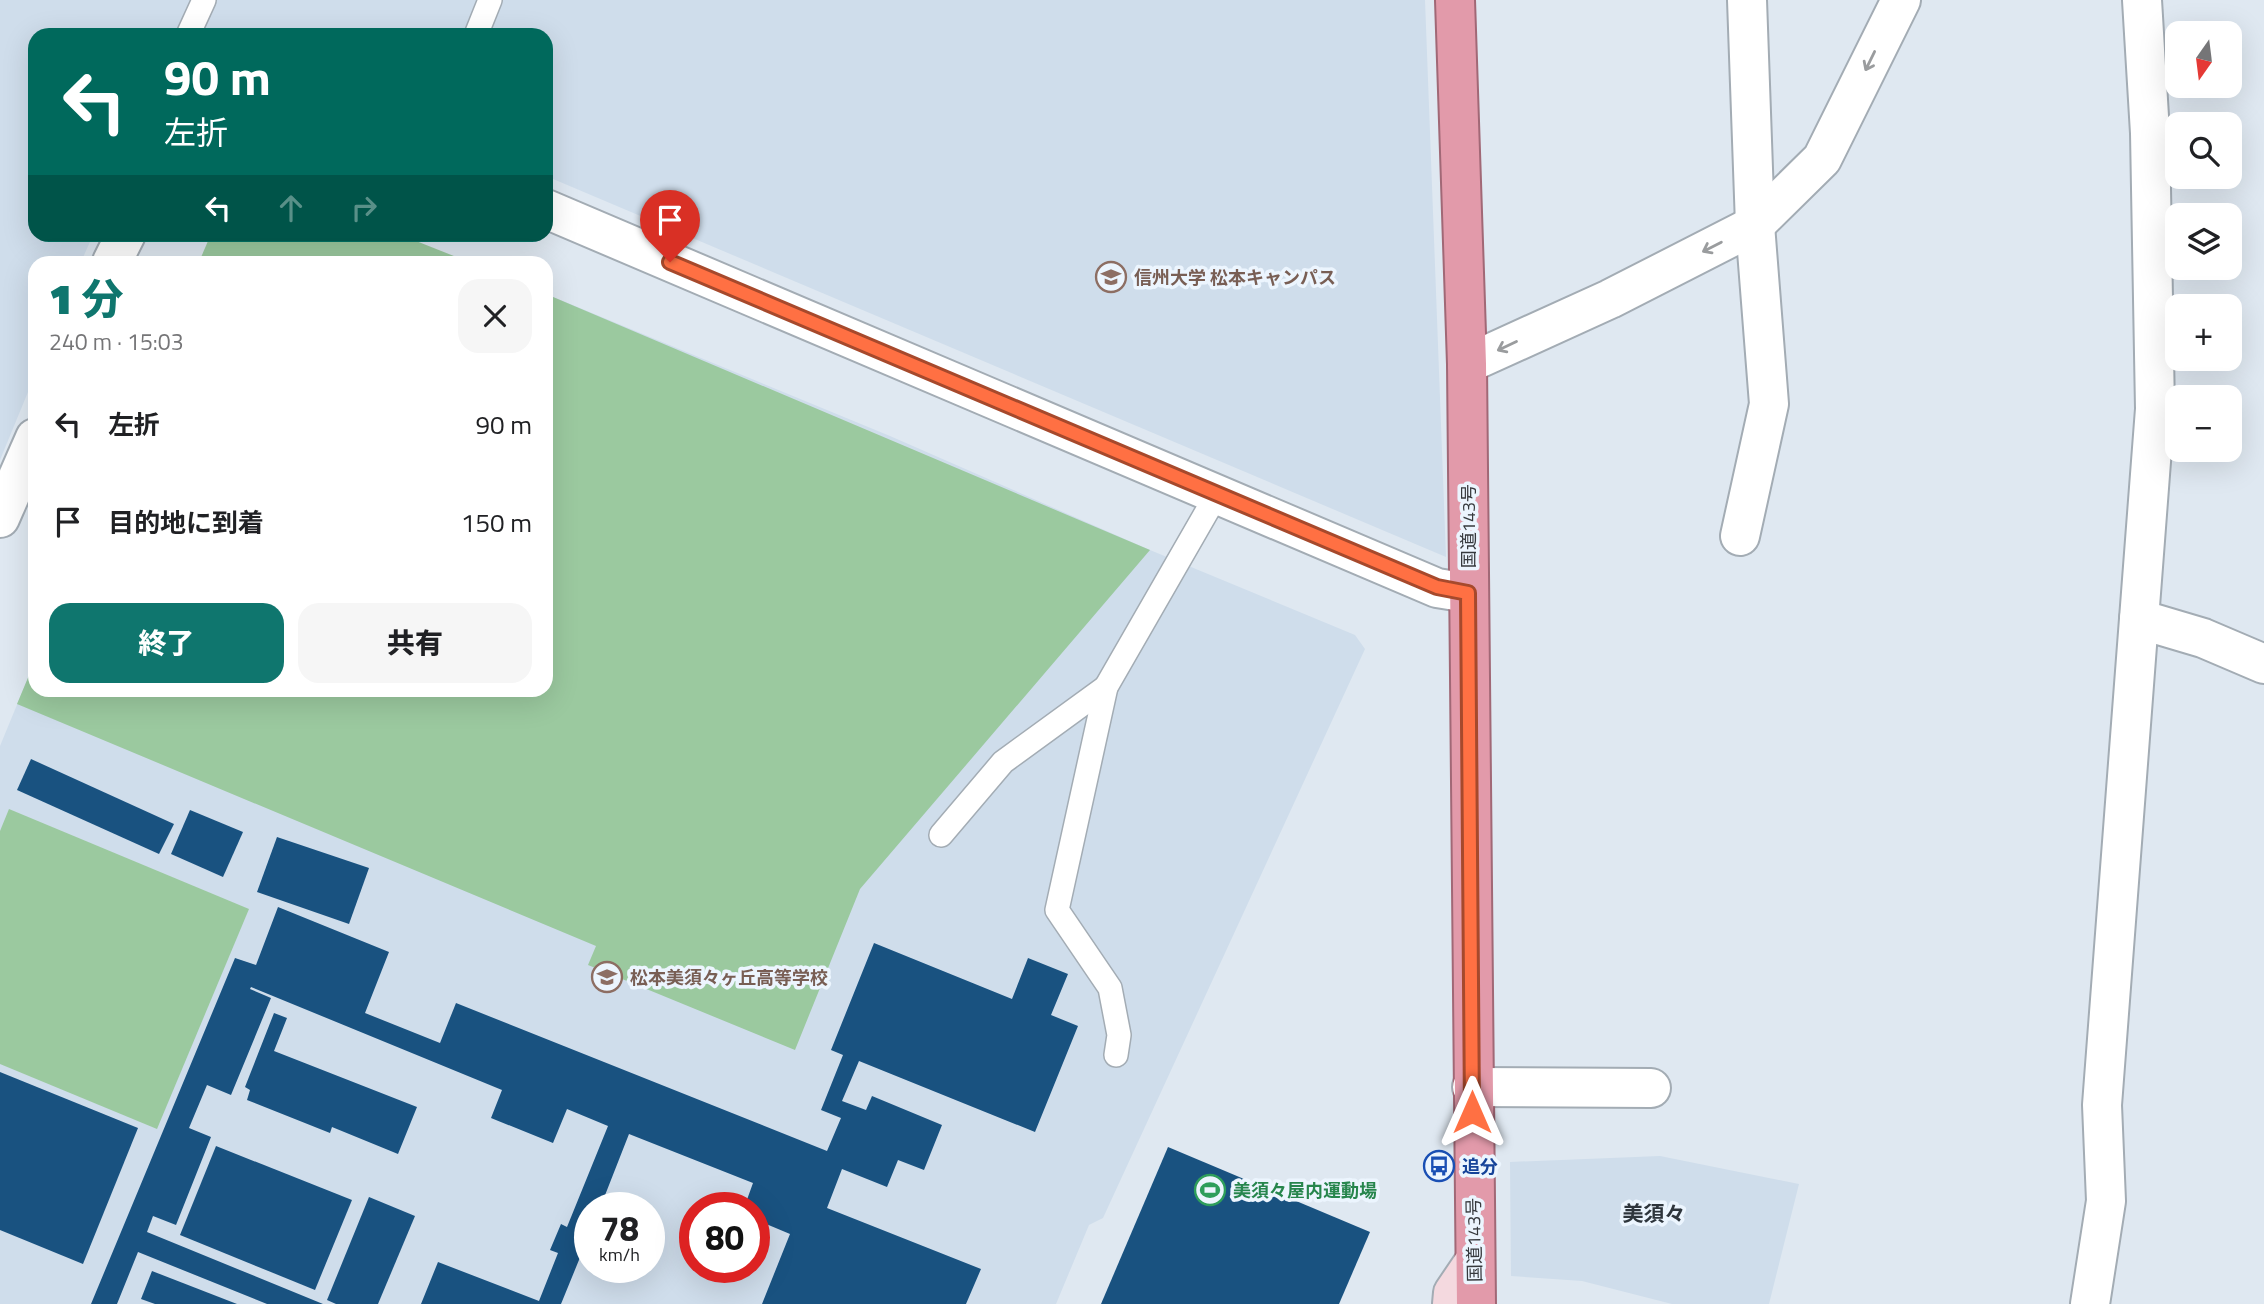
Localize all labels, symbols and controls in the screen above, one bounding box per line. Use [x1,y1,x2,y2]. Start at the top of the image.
north arrow [2165,21,2242,98]
map controls [2165,21,2242,462]
text: 90 m [164,39,271,114]
one-way arrow [1863,50,1877,71]
icon: left [49,56,140,147]
text: 左折 [164,108,228,156]
button: search [2165,112,2242,189]
icon: left [199,189,237,227]
icon: ahead [272,189,310,227]
icon: right [345,189,383,227]
pin [640,190,700,262]
icon: arrive [651,201,689,239]
button: layers [2165,203,2242,280]
one-way arrow [1702,241,1723,255]
school or university icon: 信州大学 松本キャンパス [1094,260,1128,294]
place label: 信州大学 松本キャンパス [1134,264,1336,291]
text: 1 分 [49,266,123,330]
button: close [458,279,532,353]
button: + [2165,294,2242,371]
text: 240 m · 15:03 [49,324,184,359]
one-way arrow [1497,340,1518,353]
button: − [2165,385,2242,462]
icon: left [49,405,87,443]
text: 左折 [108,405,160,444]
text: 90 m [475,405,532,444]
street label: 国道143号 [1455,484,1482,568]
icon: arrive [49,503,87,541]
text: 目的地に到着 [108,503,264,542]
text: 150 m [461,503,532,542]
button: 終了 [49,603,284,683]
button: 共有 [298,603,532,683]
school or university icon: 松本美須々ヶ丘高等学校 [590,960,624,994]
place label: 松本美須々ヶ丘高等学校 [630,964,828,991]
position arrow [1435,1075,1509,1149]
bus stop icon: 追分 [1422,1149,1456,1183]
place label: 追分 [1462,1153,1498,1180]
sports icon: 美須々屋内運動場 [1193,1173,1227,1207]
place label: 美須々屋内運動場 [1233,1177,1377,1204]
speed limit sign: 80 [679,1192,770,1283]
district label: 美須々 [1623,1197,1686,1229]
street label: 国道143号 [1460,1198,1488,1282]
text: 78 [600,1201,639,1255]
text: km/h [599,1241,640,1268]

